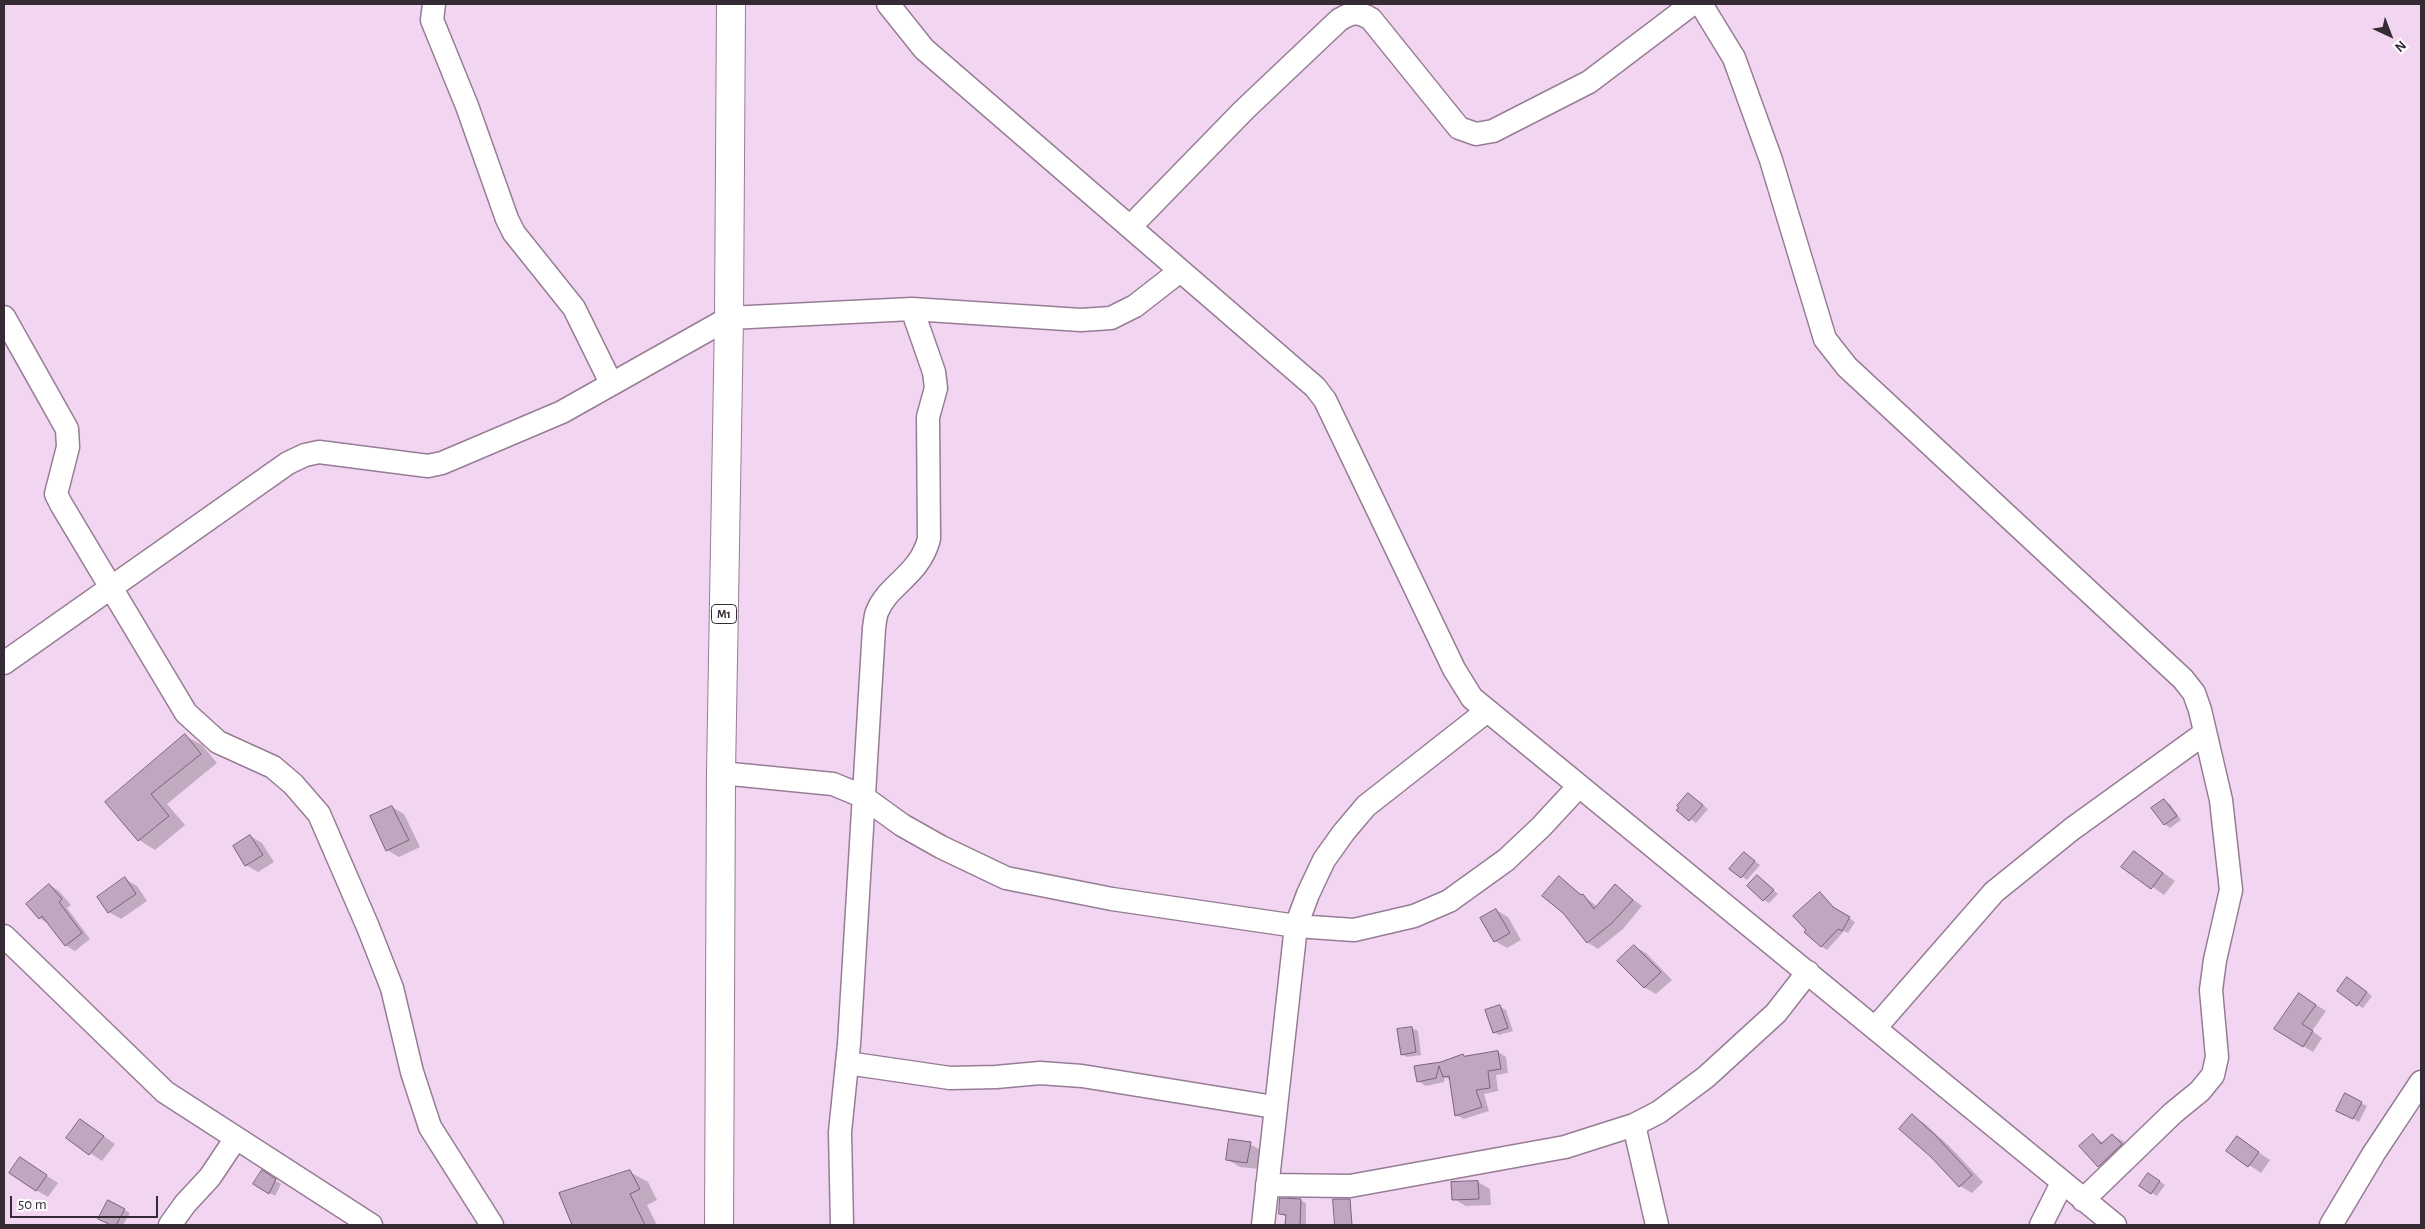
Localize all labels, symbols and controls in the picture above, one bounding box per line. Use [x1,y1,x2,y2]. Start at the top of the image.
north arrow [2365,10,2415,60]
text: N [2392,38,2409,54]
road number: M1 [712,604,736,624]
scale bar [12,1186,160,1218]
text: 50 m [18,1197,47,1212]

